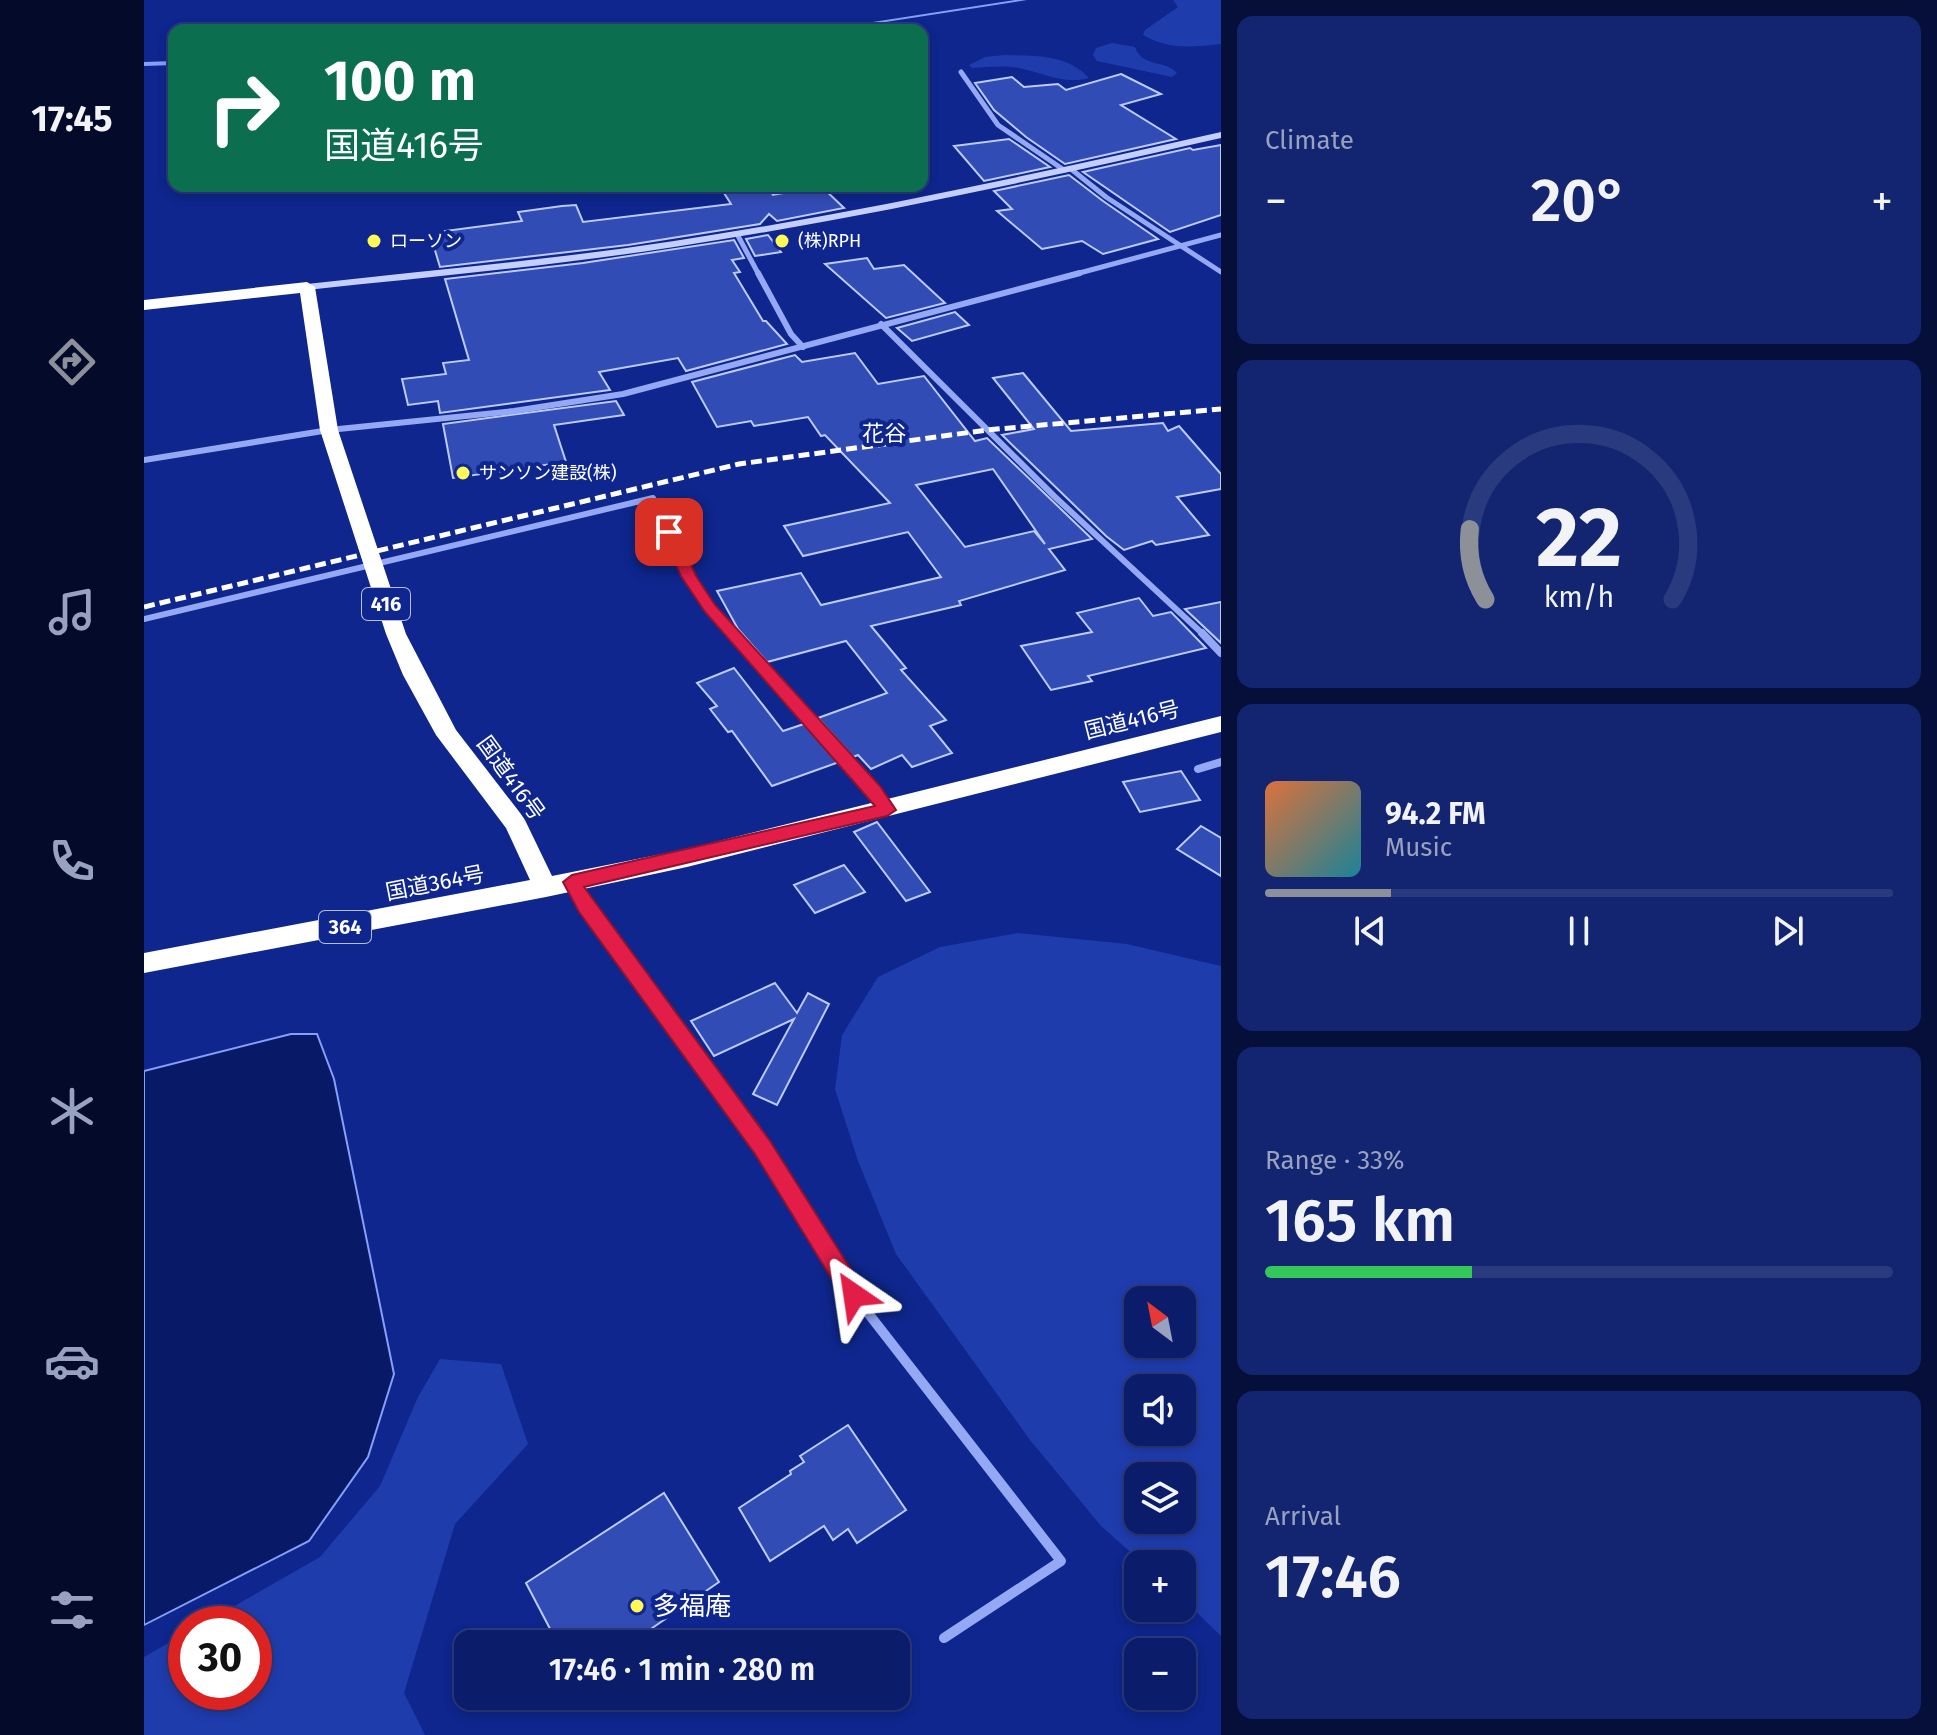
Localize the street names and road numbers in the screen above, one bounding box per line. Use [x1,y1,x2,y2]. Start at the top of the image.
road number: 416 [362,588,410,620]
street label: 国道416号 [1081,695,1183,745]
street label: 国道416号 [471,731,551,825]
street label: 国道364号 [383,860,487,906]
road number: 364 [319,911,371,943]

